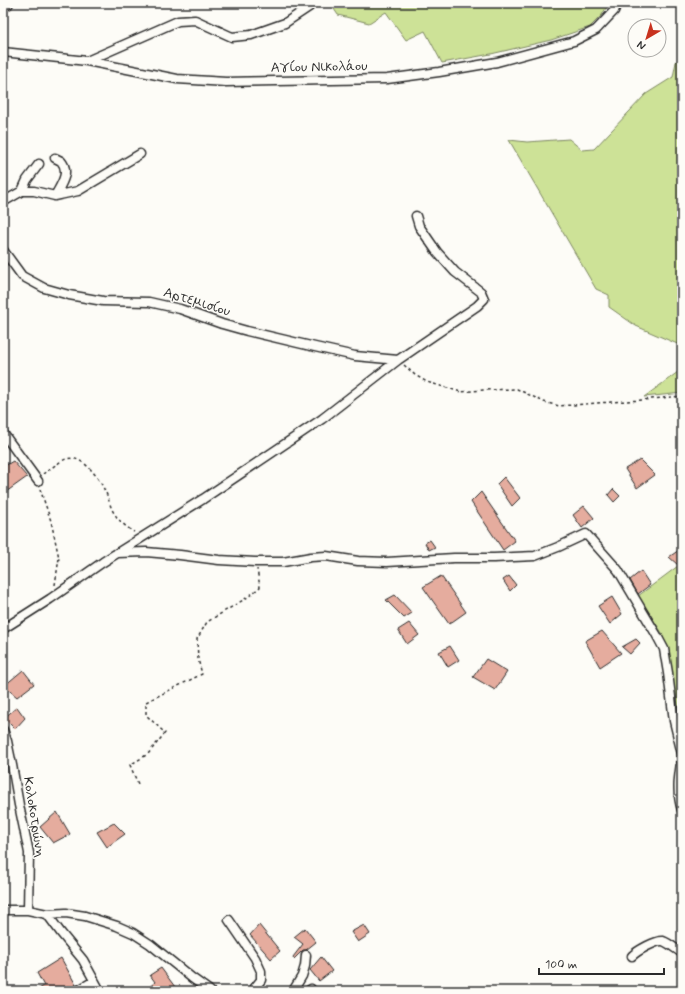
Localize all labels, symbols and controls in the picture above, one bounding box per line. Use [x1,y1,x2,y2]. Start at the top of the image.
north arrow [627,18,667,58]
text: N [634,37,649,53]
street label: Αγίου Νικολάου [270,57,368,77]
street label: Αρτεμισίου [161,283,233,321]
street label: Κολοκοτρώνη [19,775,49,859]
scale bar [539,950,664,976]
text: 100 m [545,957,577,973]

